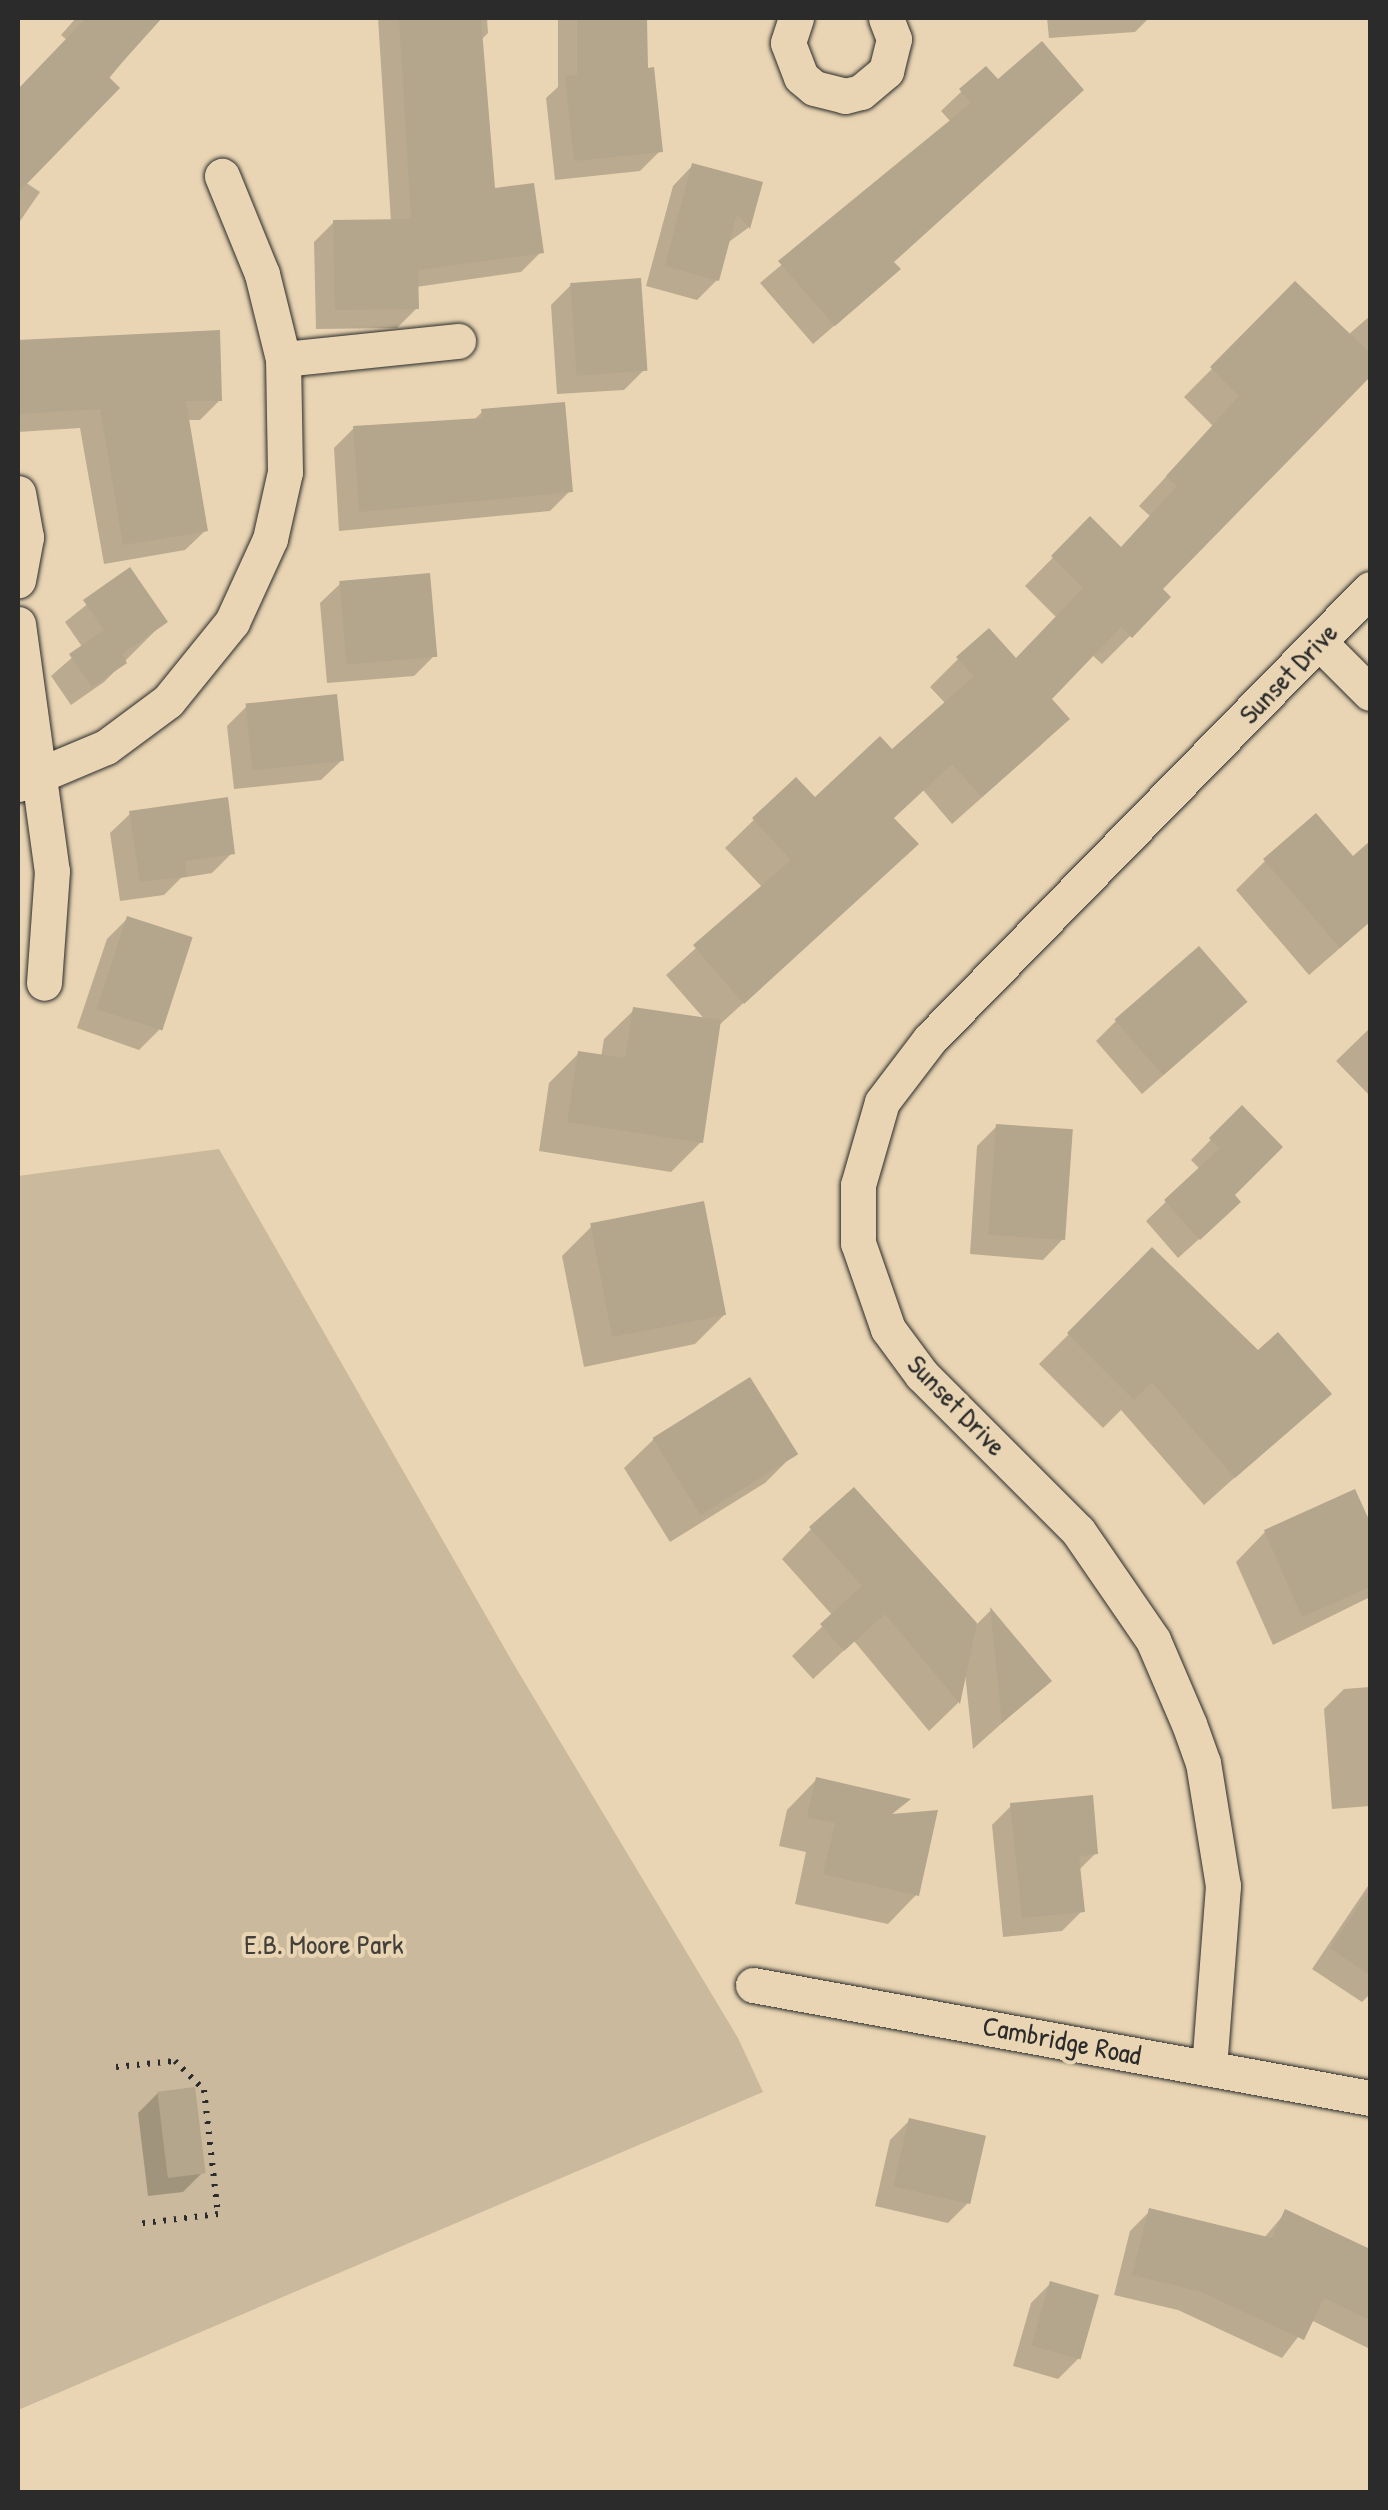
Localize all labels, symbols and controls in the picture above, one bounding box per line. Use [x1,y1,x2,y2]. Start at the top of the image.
street label: Sunset Drive [1232,616,1344,730]
street label: Sunset Drive [901,1348,1013,1462]
park label: E.B. Moore Park [244,1927,404,1961]
street label: Cambridge Road [980,2008,1144,2072]

